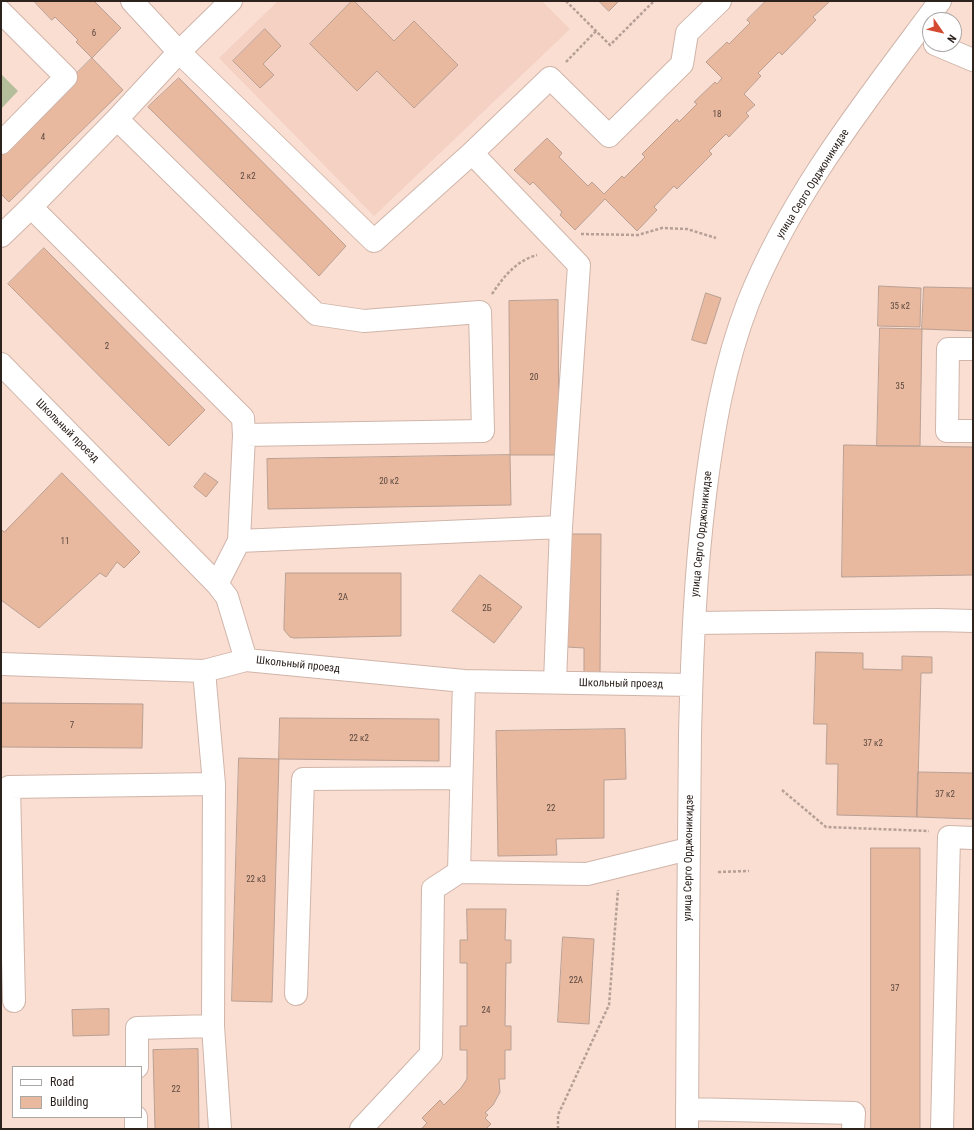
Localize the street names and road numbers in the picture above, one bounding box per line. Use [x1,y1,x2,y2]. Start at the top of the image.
street label: улица Серго Орджоникидзе [774,127,852,241]
street label: Школьный проезд [33,397,101,465]
street label: улица Серго Орджоникидзе [689,470,715,598]
street label: Школьный проезд [255,654,341,676]
street label: Школьный проезд [579,677,663,691]
street label: улица Серго Орджоникидзе [681,795,697,921]

